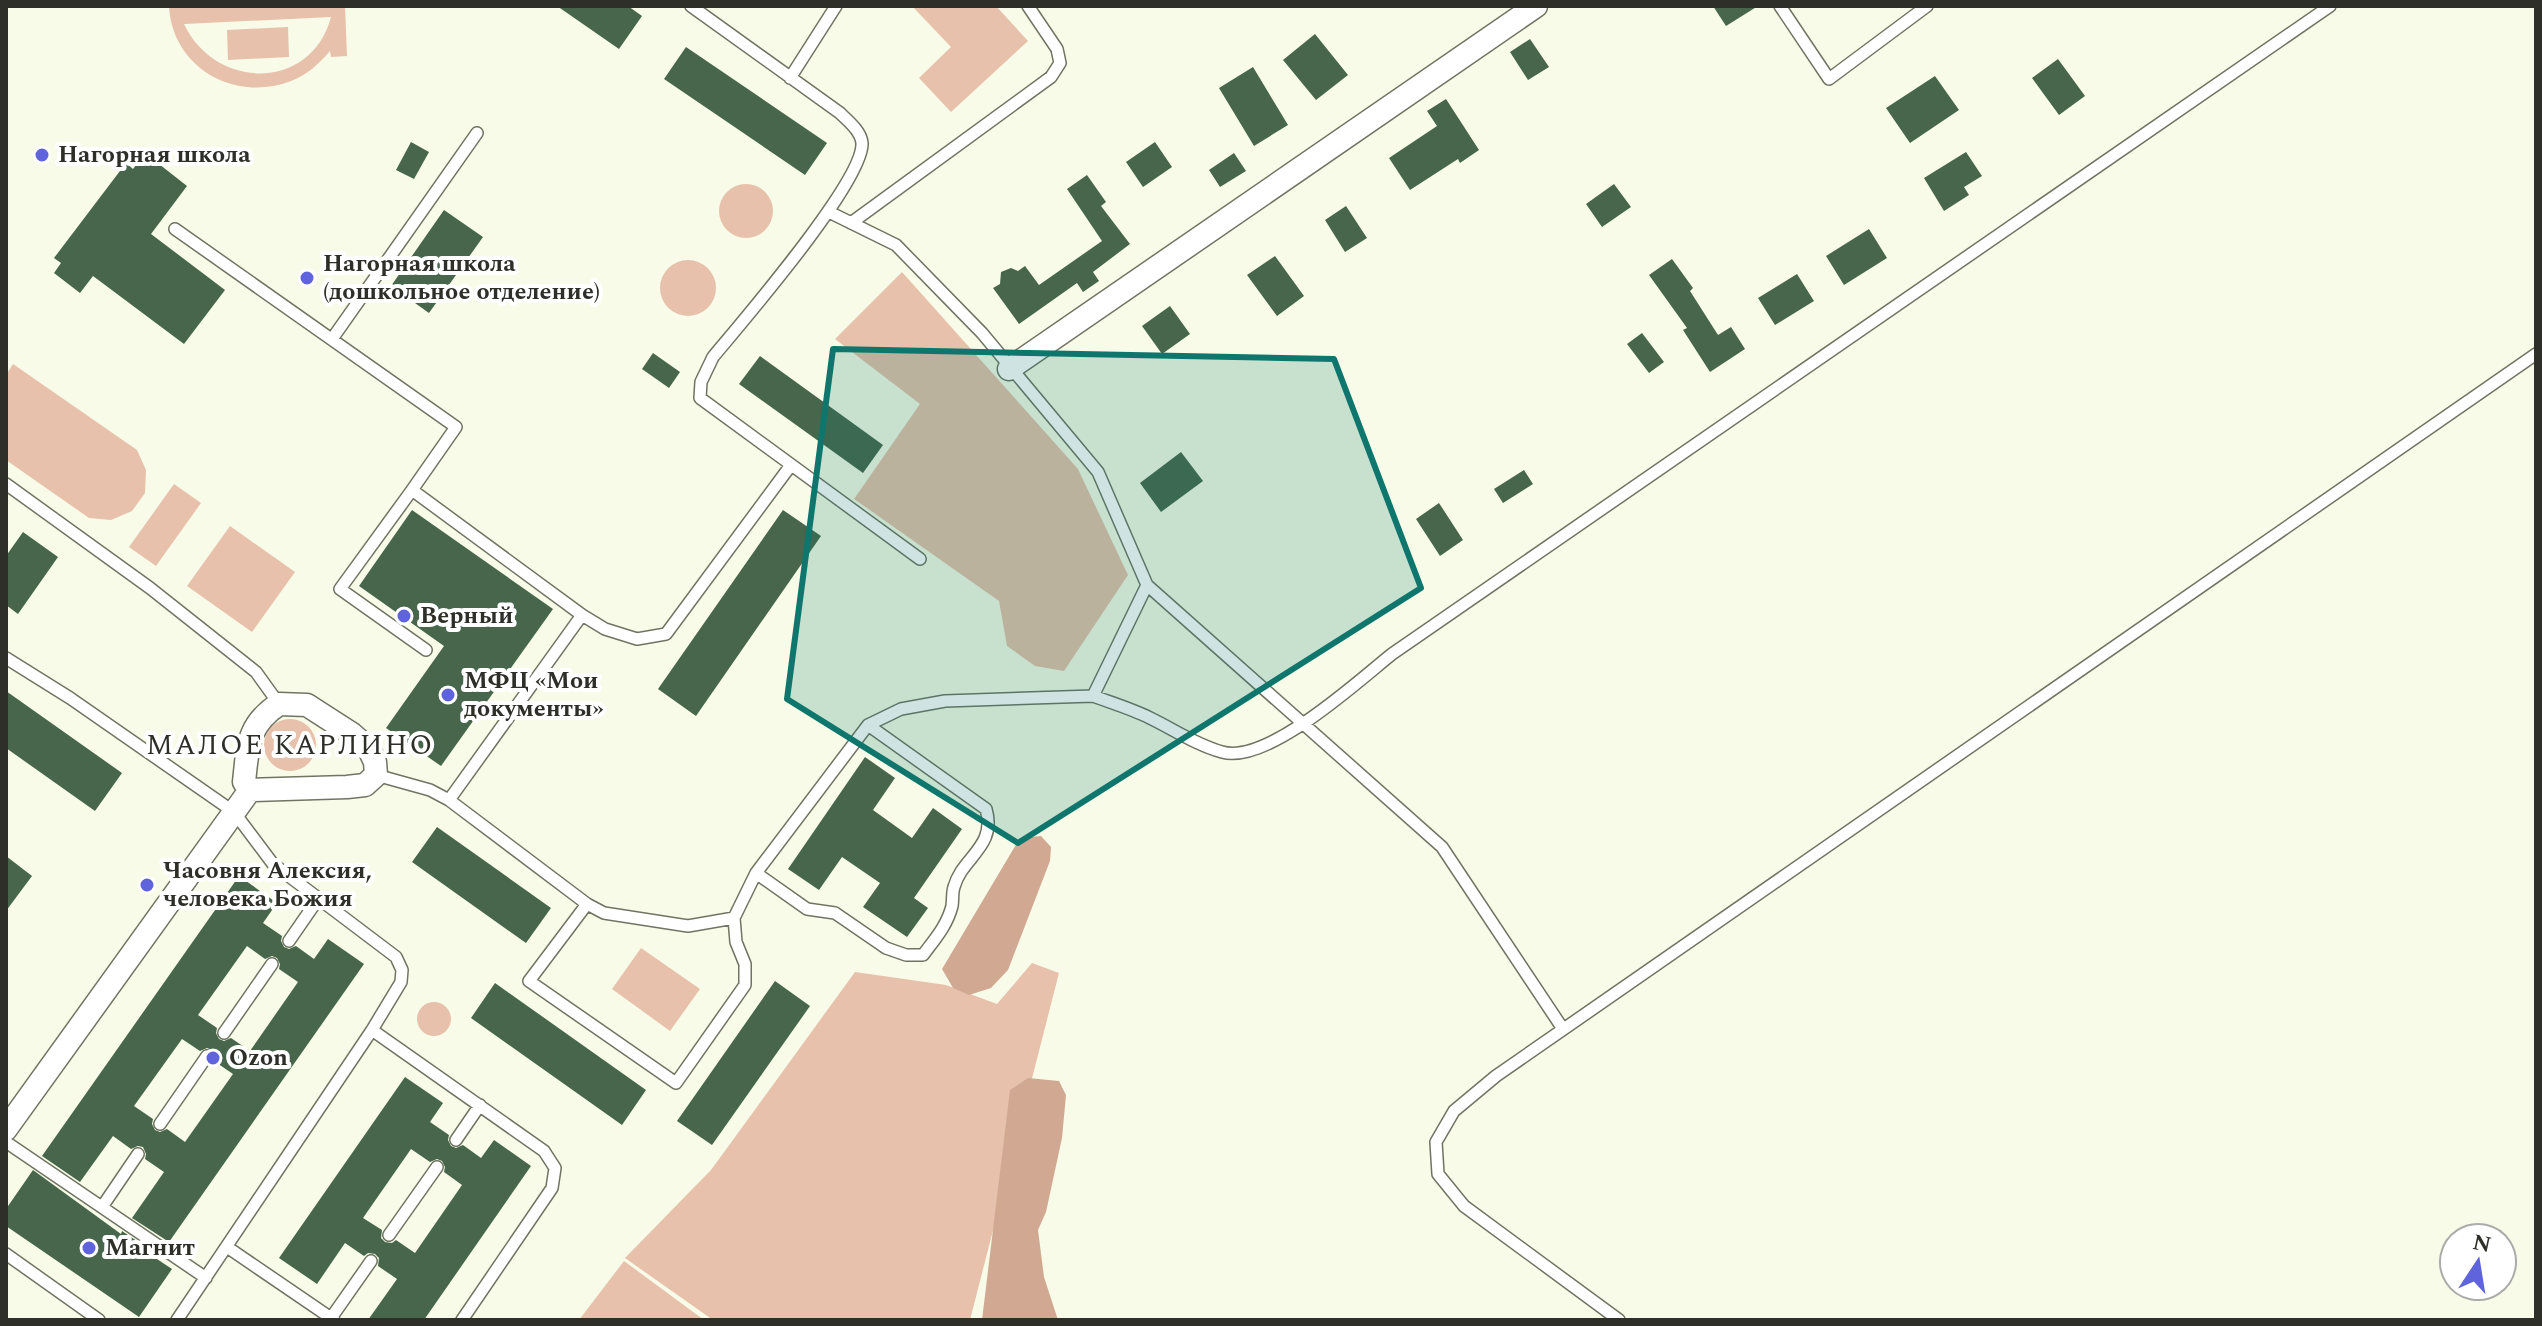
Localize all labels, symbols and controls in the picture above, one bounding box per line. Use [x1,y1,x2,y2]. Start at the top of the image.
place label: Нагорная школа [58,137,251,173]
marker: Нагорная школа [33,146,51,164]
place label: Нагорная школа (дошкольное отделение) [323,246,600,310]
marker: Нагорная школа (дошкольное отделение) [298,269,316,287]
place label: Верный [420,598,513,634]
marker: Верный [395,607,413,625]
place label: МФЦ «Мои документы» [464,663,604,727]
marker: МФЦ «Мои документы» [439,686,457,704]
district label: МАЛОЕ КАРЛИНО [146,724,434,767]
place label: Часовня Алексия, человека Божия [163,853,372,917]
marker: Часовня Алексия, человека Божия [138,876,156,894]
place label: Ozon [229,1040,288,1076]
marker: Ozon [204,1049,222,1067]
north arrow [2438,1222,2518,1302]
text: N [2470,1226,2494,1262]
place label: Магнит [105,1230,195,1266]
marker: Магнит [80,1239,98,1257]

